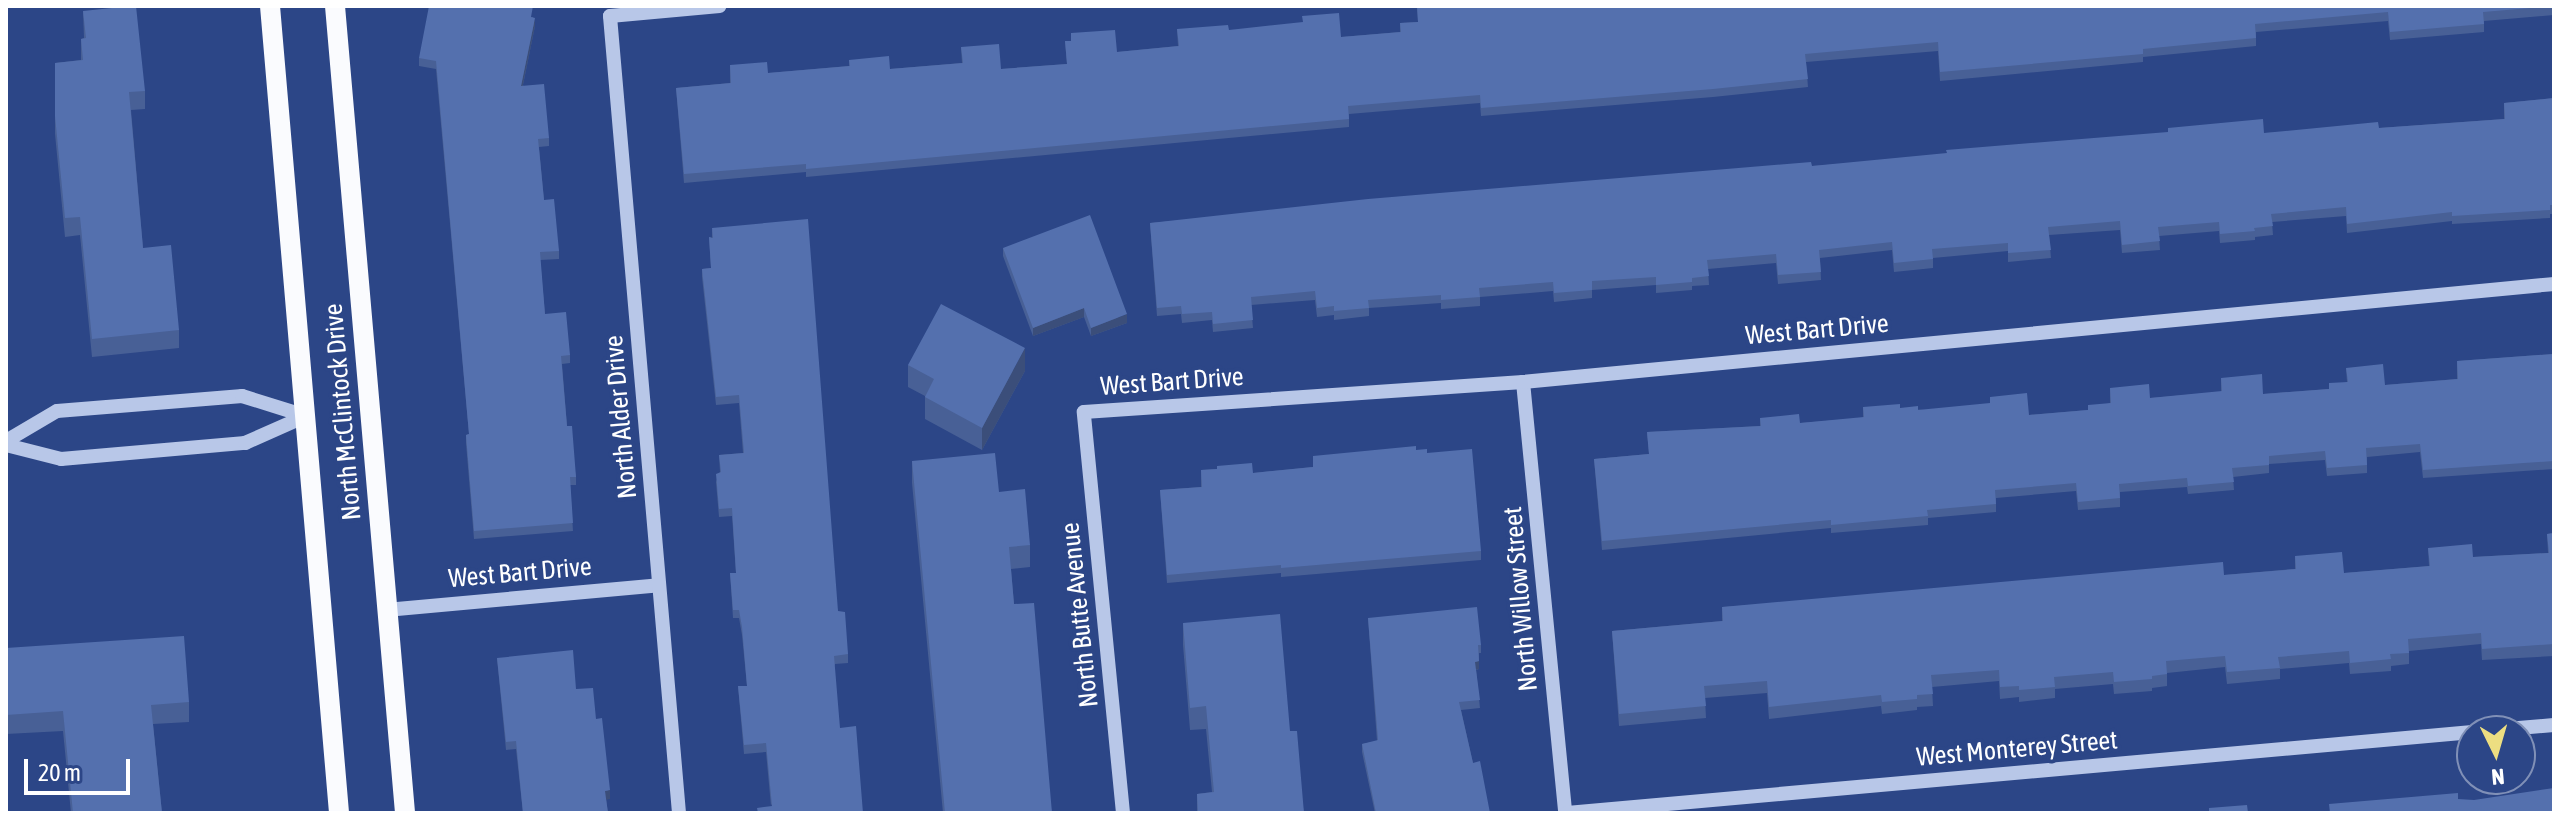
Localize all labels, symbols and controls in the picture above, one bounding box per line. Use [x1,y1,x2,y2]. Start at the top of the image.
street label: North McClintock Drive [318,302,368,522]
street label: West Bart Drive [1744,308,1890,352]
street label: North Alder Drive [598,334,644,500]
street label: West Bart Drive [1099,361,1245,403]
street label: North Willow Street [1497,505,1545,693]
street label: North Butte Avenue [1055,521,1105,709]
street label: West Bart Drive [447,551,593,595]
north arrow [2456,715,2536,795]
street label: West Monterey Street [1915,725,2119,773]
scale bar [28,743,134,793]
text: 20 m [38,759,81,786]
text: N [2490,763,2506,790]

